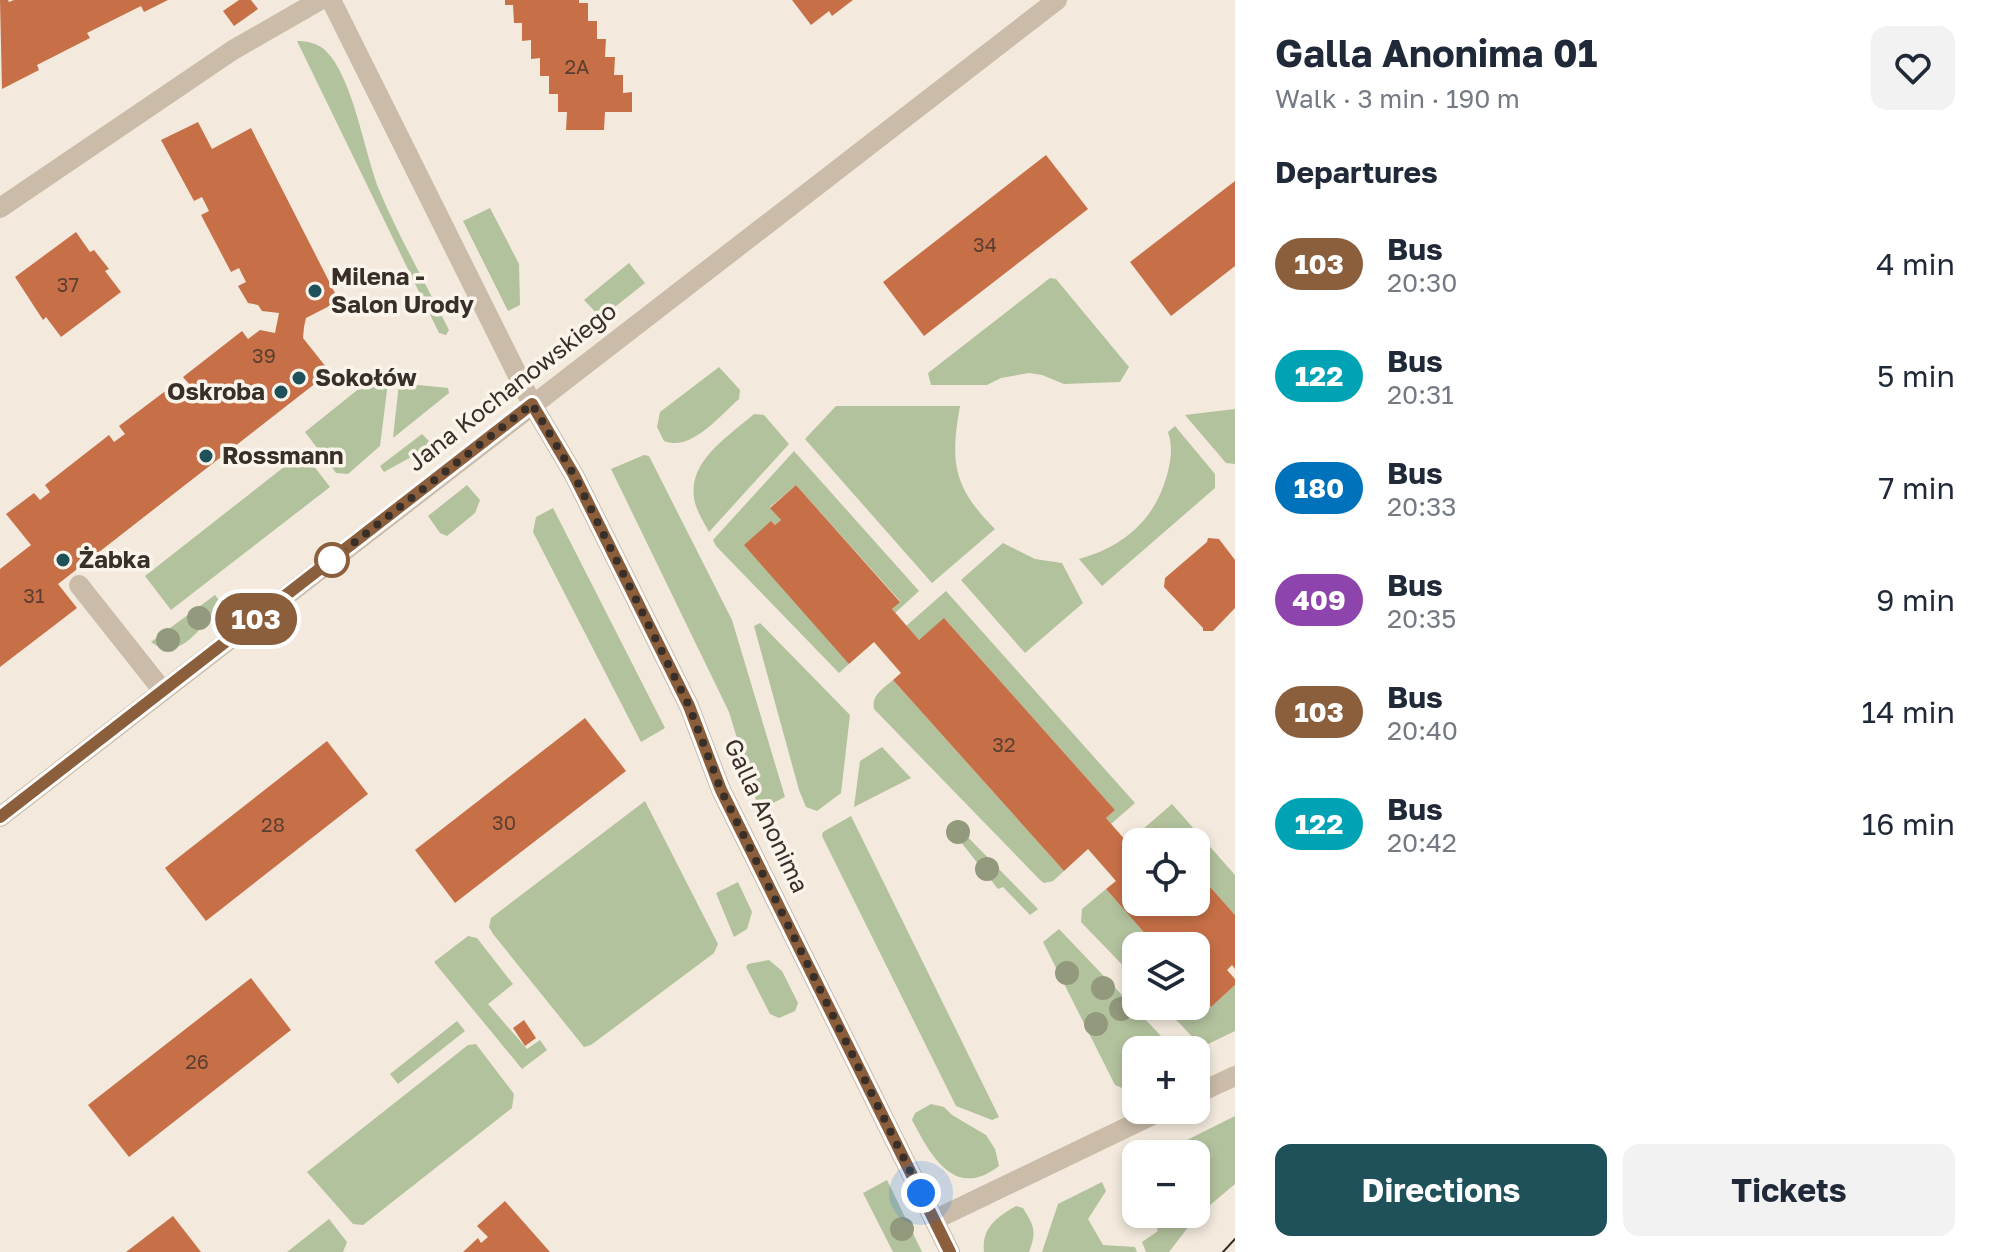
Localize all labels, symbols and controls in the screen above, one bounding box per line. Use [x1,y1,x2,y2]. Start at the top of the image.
button: heart [1871,26,1955,110]
text: Galla Anonima 01 [1275,30,1597,75]
house number: 2A [565,54,590,78]
text: Walk · 3 min · 190 m [1275,83,1520,114]
text: Departures [1275,154,1438,190]
text: Bus [1387,231,1443,267]
house number: 34 [973,232,997,256]
text: 4 min [1876,246,1955,282]
text: 103 [1294,247,1344,280]
place label: Milena - Salon Urody [331,261,475,318]
text: 20:30 [1387,267,1457,298]
house number: 37 [57,272,79,296]
marker: Milena - Salon Urody [306,282,324,300]
street label: Jana Kochanowskiego [401,295,621,476]
house number: 39 [252,343,276,367]
text: Bus [1387,343,1443,379]
text: 5 min [1877,358,1955,394]
text: 122 [1295,359,1343,392]
place label: Sokołów [315,362,417,391]
marker: Sokołów [290,369,308,387]
place label: Oskroba [167,376,265,405]
text: 20:31 [1387,379,1454,410]
marker: Oskroba [272,383,290,401]
place label: Rossmann [222,440,344,469]
marker: Rossmann [197,447,215,465]
text: Bus [1387,455,1443,491]
text: 7 min [1879,470,1955,506]
text: 180 [1294,471,1344,504]
text: 20:33 [1387,491,1456,522]
unlabelled marker [315,543,349,577]
place label: Żabka [79,544,150,573]
marker: Żabka [54,551,72,569]
text: Bus [1387,567,1443,603]
text: 9 min [1876,582,1955,618]
house number: 31 [23,583,45,607]
text: 409 [1292,583,1346,616]
line badge: 103 [210,593,302,645]
text: 103 [231,602,281,635]
text: 20:35 [1387,603,1456,634]
text: Bus [1387,679,1443,715]
text: 14 min [1862,694,1955,730]
text: 103 [1294,695,1344,728]
text: 20:40 [1387,715,1458,746]
house number: 32 [992,732,1016,756]
street label: Galla Anonima [719,734,816,897]
text: Bus [1387,791,1443,827]
text: 16 min [1862,806,1955,842]
text: 122 [1295,807,1343,840]
house number: 30 [492,810,516,834]
house number: 28 [261,812,285,836]
text: 20:42 [1387,827,1457,858]
map controls [1122,828,1210,1228]
button: locate [1122,828,1210,916]
button: layers [1122,932,1210,1020]
button: + [1122,1036,1210,1124]
house number: 26 [185,1049,209,1073]
button: − [1122,1140,1210,1228]
button: Directions [1275,1144,1607,1236]
button: Tickets [1623,1144,1955,1236]
your location [901,1173,941,1213]

